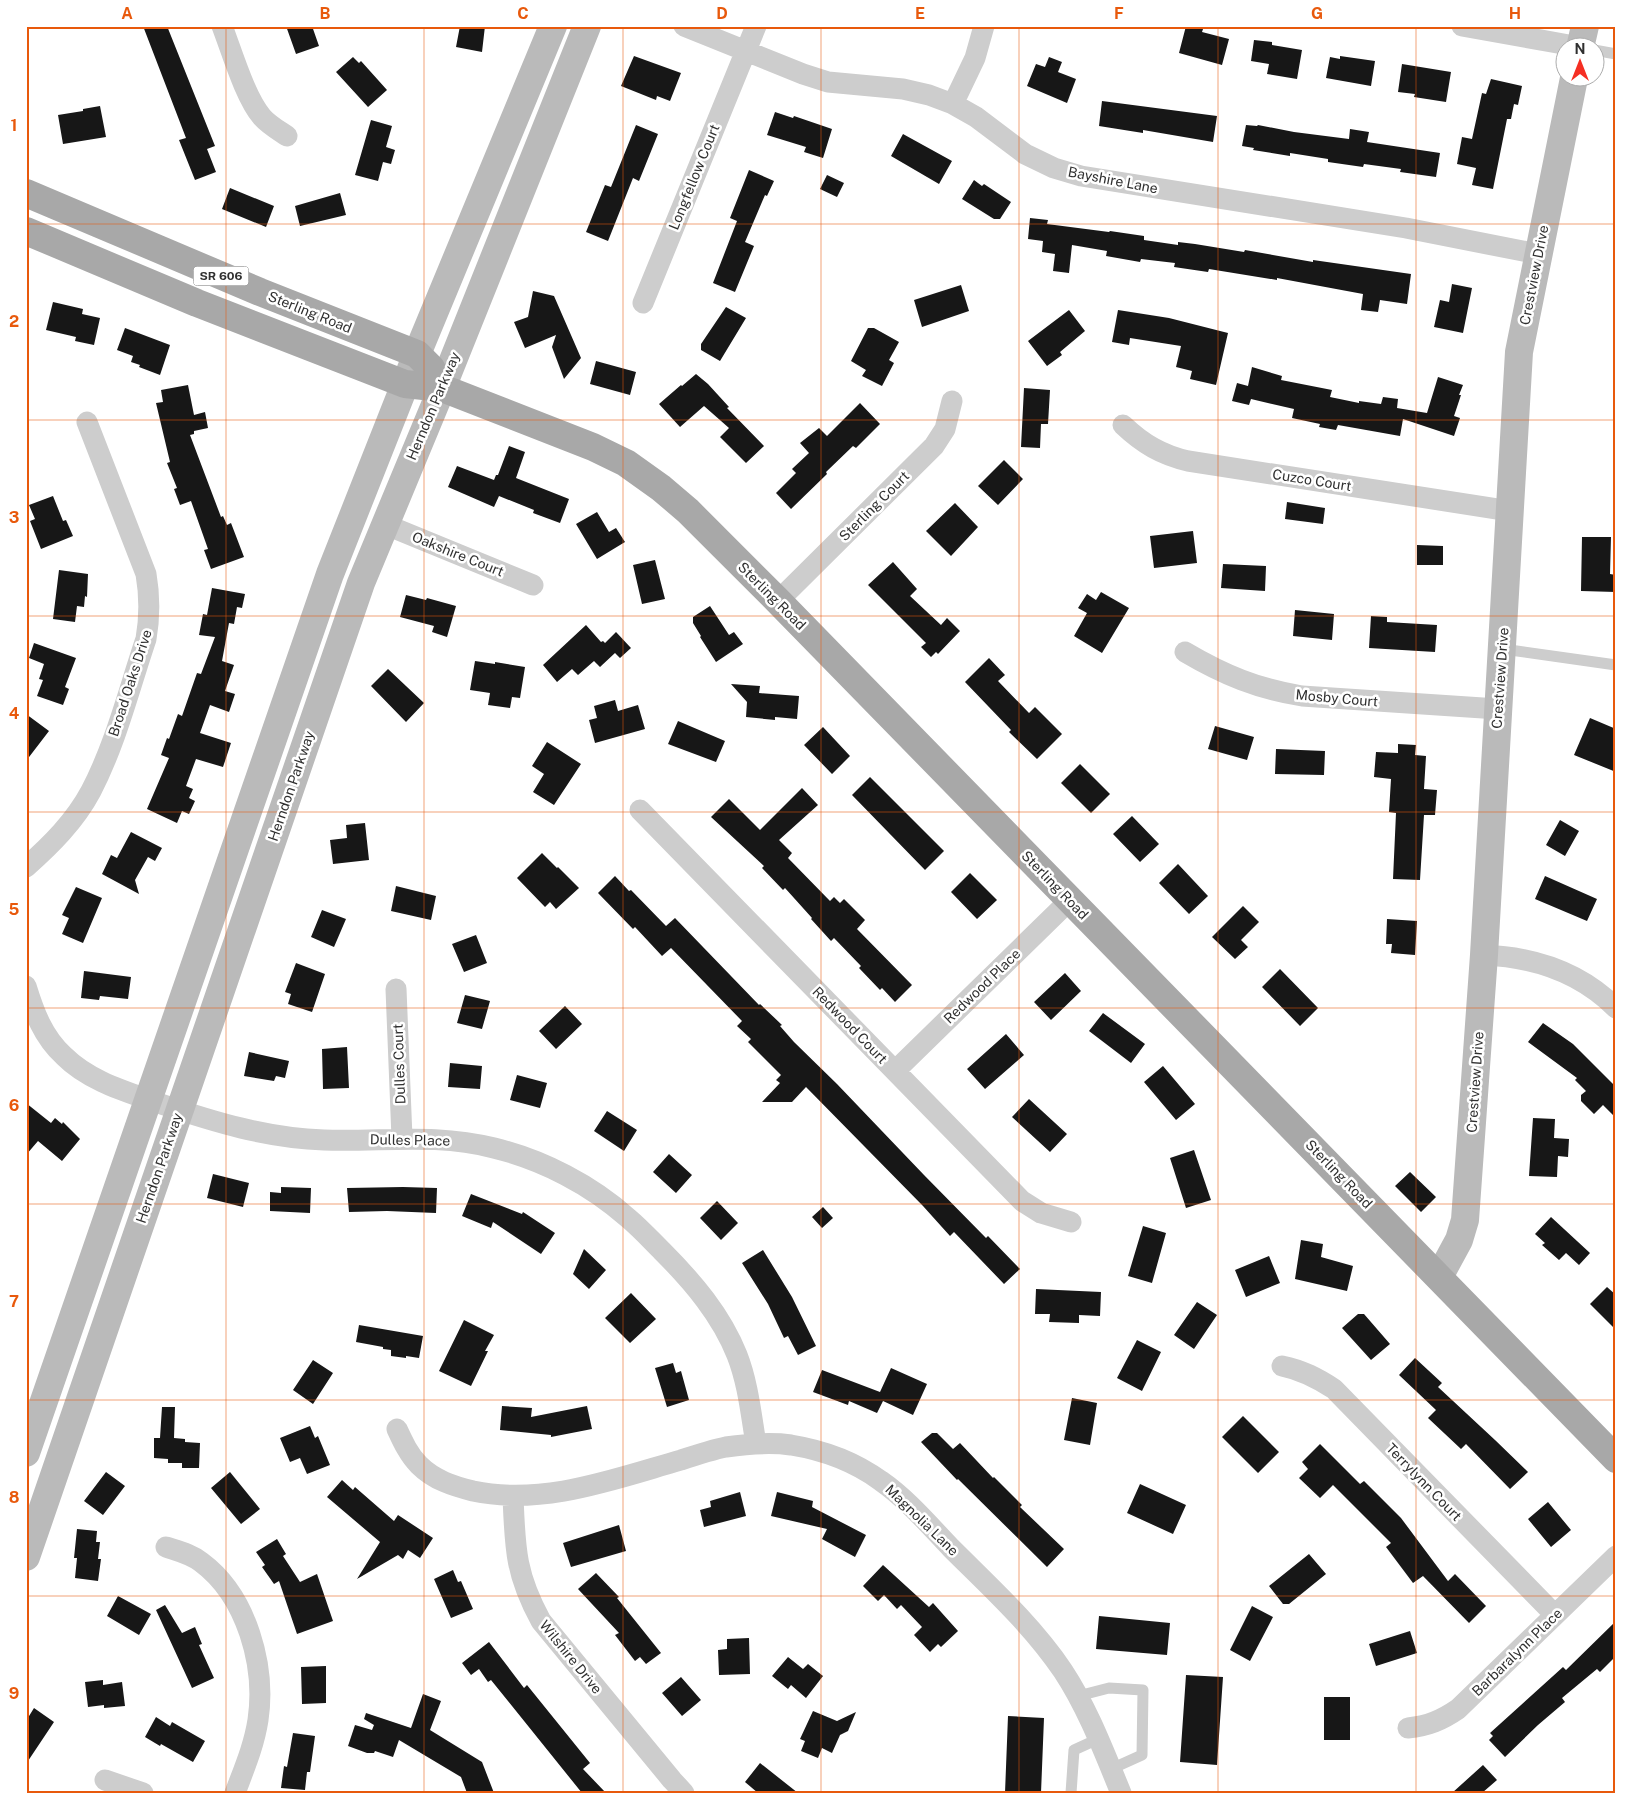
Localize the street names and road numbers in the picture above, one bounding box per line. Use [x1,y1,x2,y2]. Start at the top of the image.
street label: Longfellow Court [666,122,722,232]
street label: Bayshire Lane [1067,163,1159,197]
street label: Crestview Drive [1516,224,1552,326]
road number: SR 606 [194,266,248,286]
street label: Sterling Road [266,288,354,336]
street label: Herndon Parkway [403,349,463,462]
street label: Cuzco Court [1271,466,1353,494]
street label: Sterling Court [836,468,912,544]
street label: Oakshire Court [410,528,506,580]
street label: Sterling Road [735,559,809,633]
street label: Broad Oaks Drive [105,627,155,739]
street label: Crestview Drive [1488,627,1512,729]
street label: Mosby Court [1295,686,1379,710]
street label: Herndon Parkway [265,728,318,843]
street label: Sterling Road [1018,847,1092,923]
street label: Redwood Place [940,945,1024,1027]
street label: Redwood Court [809,983,891,1067]
street label: Dulles Court [390,1023,408,1105]
street label: Crestview Drive [1463,1031,1487,1133]
street label: Herndon Parkway [133,1110,186,1225]
street label: Dulles Place [370,1131,450,1149]
street label: Sterling Road [1302,1136,1376,1212]
street label: Terrylynn Court [1383,1440,1465,1524]
street label: Magnolia Lane [882,1481,962,1559]
street label: Barbaralynn Place [1469,1605,1565,1699]
street label: Wilshire Drive [537,1617,605,1697]

